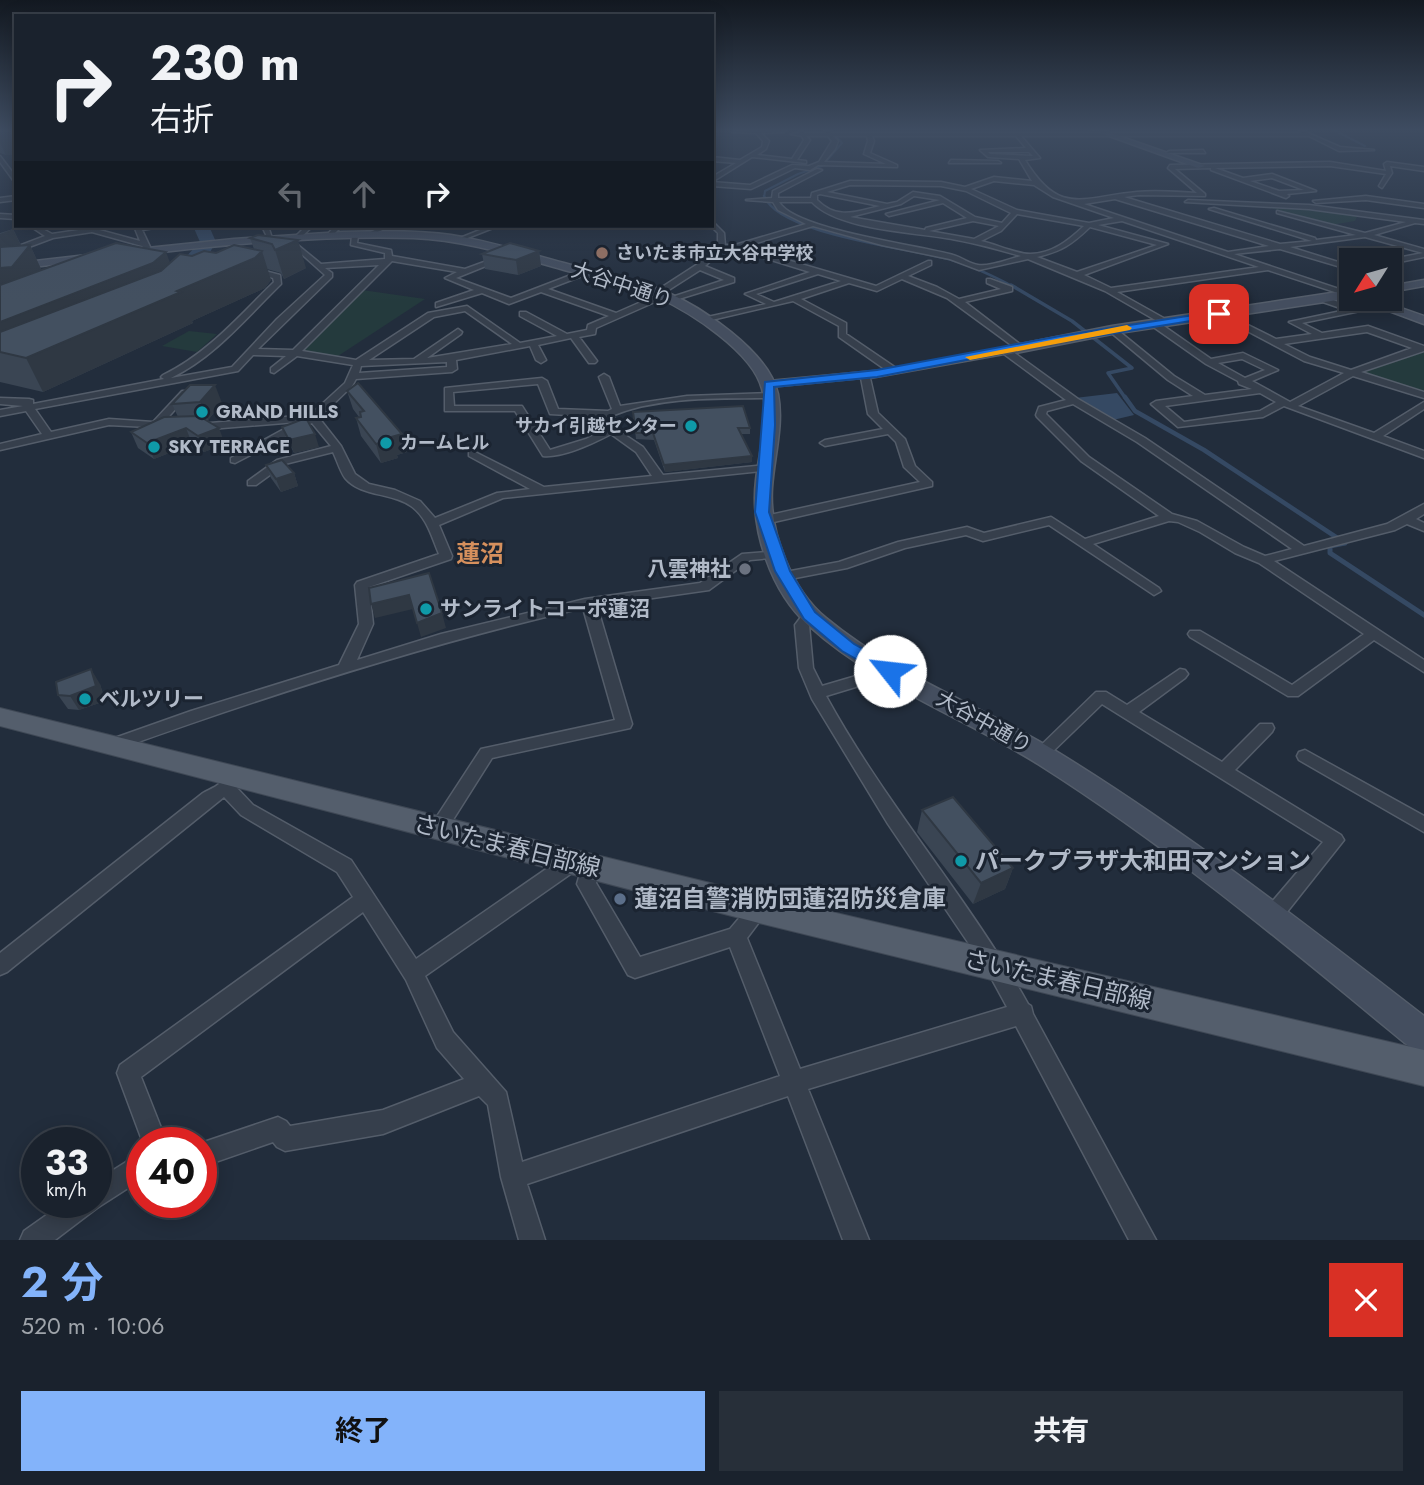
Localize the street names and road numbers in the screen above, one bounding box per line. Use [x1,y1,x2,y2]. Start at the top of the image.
street label: 大谷中通り [567,255,677,315]
street label: 大谷中通り [931,683,1037,761]
street label: さいたま春日部線 [410,805,604,886]
street label: さいたま春日部線 [961,941,1155,1018]

